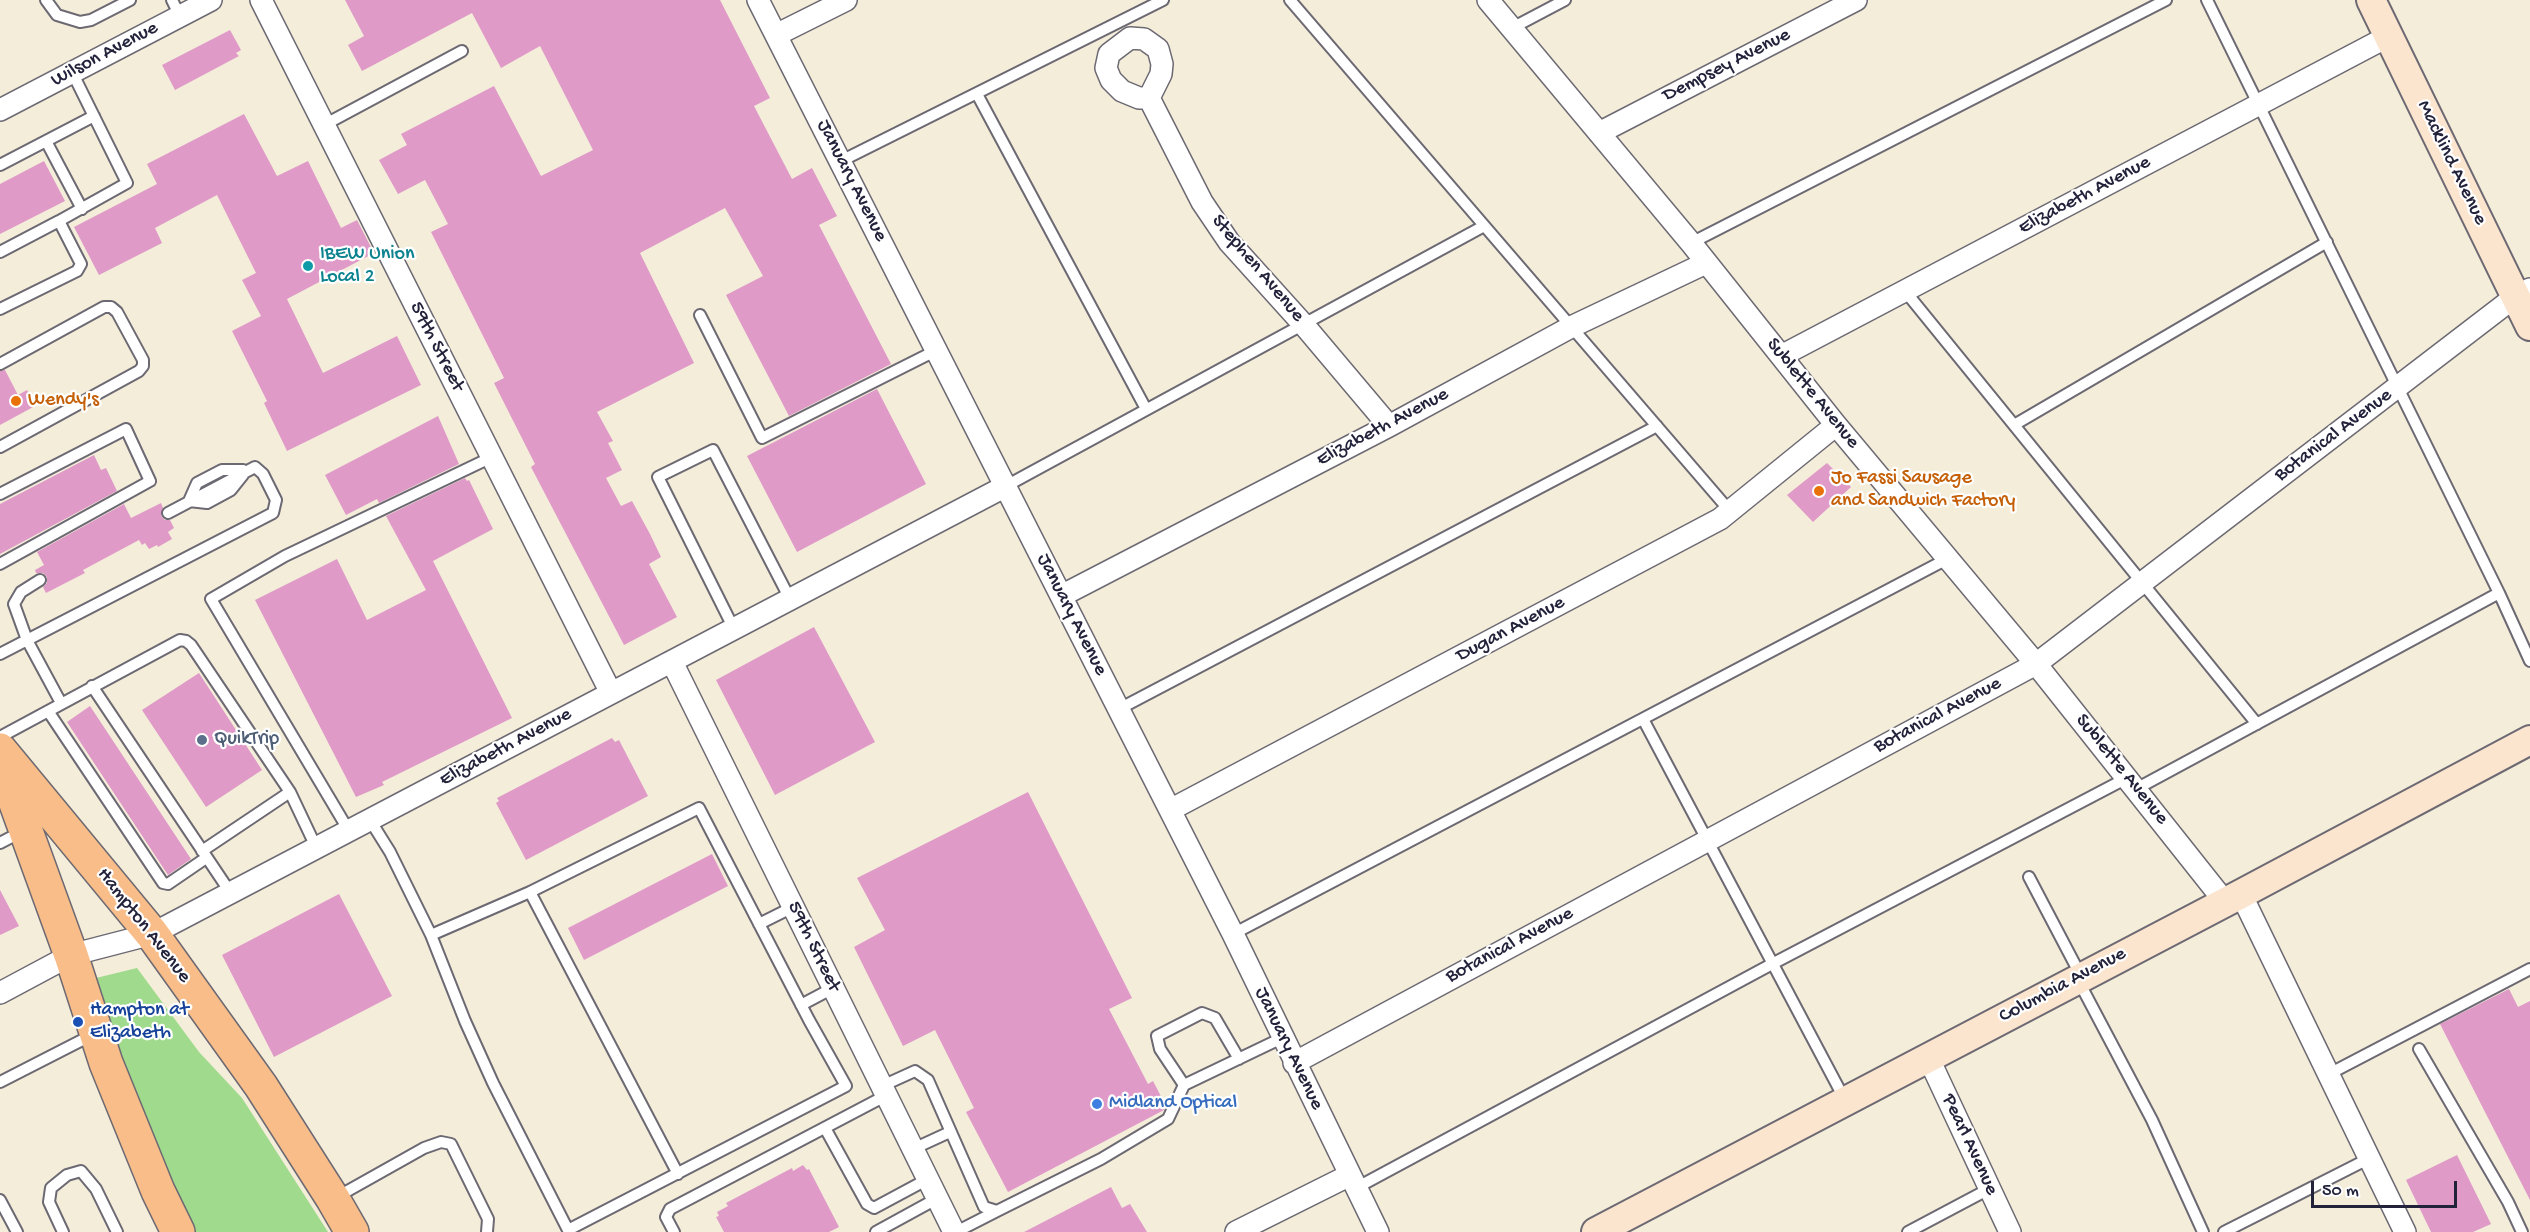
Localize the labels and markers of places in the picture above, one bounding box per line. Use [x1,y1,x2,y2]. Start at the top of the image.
place label: IBEW Union Local 2 [320,243,414,290]
marker: IBEW Union Local 2 [301,259,315,273]
place label: Wendy's [28,389,99,413]
marker: Wendy's [9,394,23,408]
place label: Jo Fassi Sausage and Sandwich Factory [1831,467,2015,514]
marker: Jo Fassi Sausage and Sandwich Factory [1812,484,1826,498]
place label: QuikTrip [214,728,279,752]
marker: QuikTrip [195,733,209,747]
place label: Hampton at Elizabeth [90,999,189,1046]
marker: Hampton at Elizabeth [71,1015,85,1029]
place label: Midland Optical [1109,1092,1237,1116]
marker: Midland Optical [1090,1097,1104,1111]

